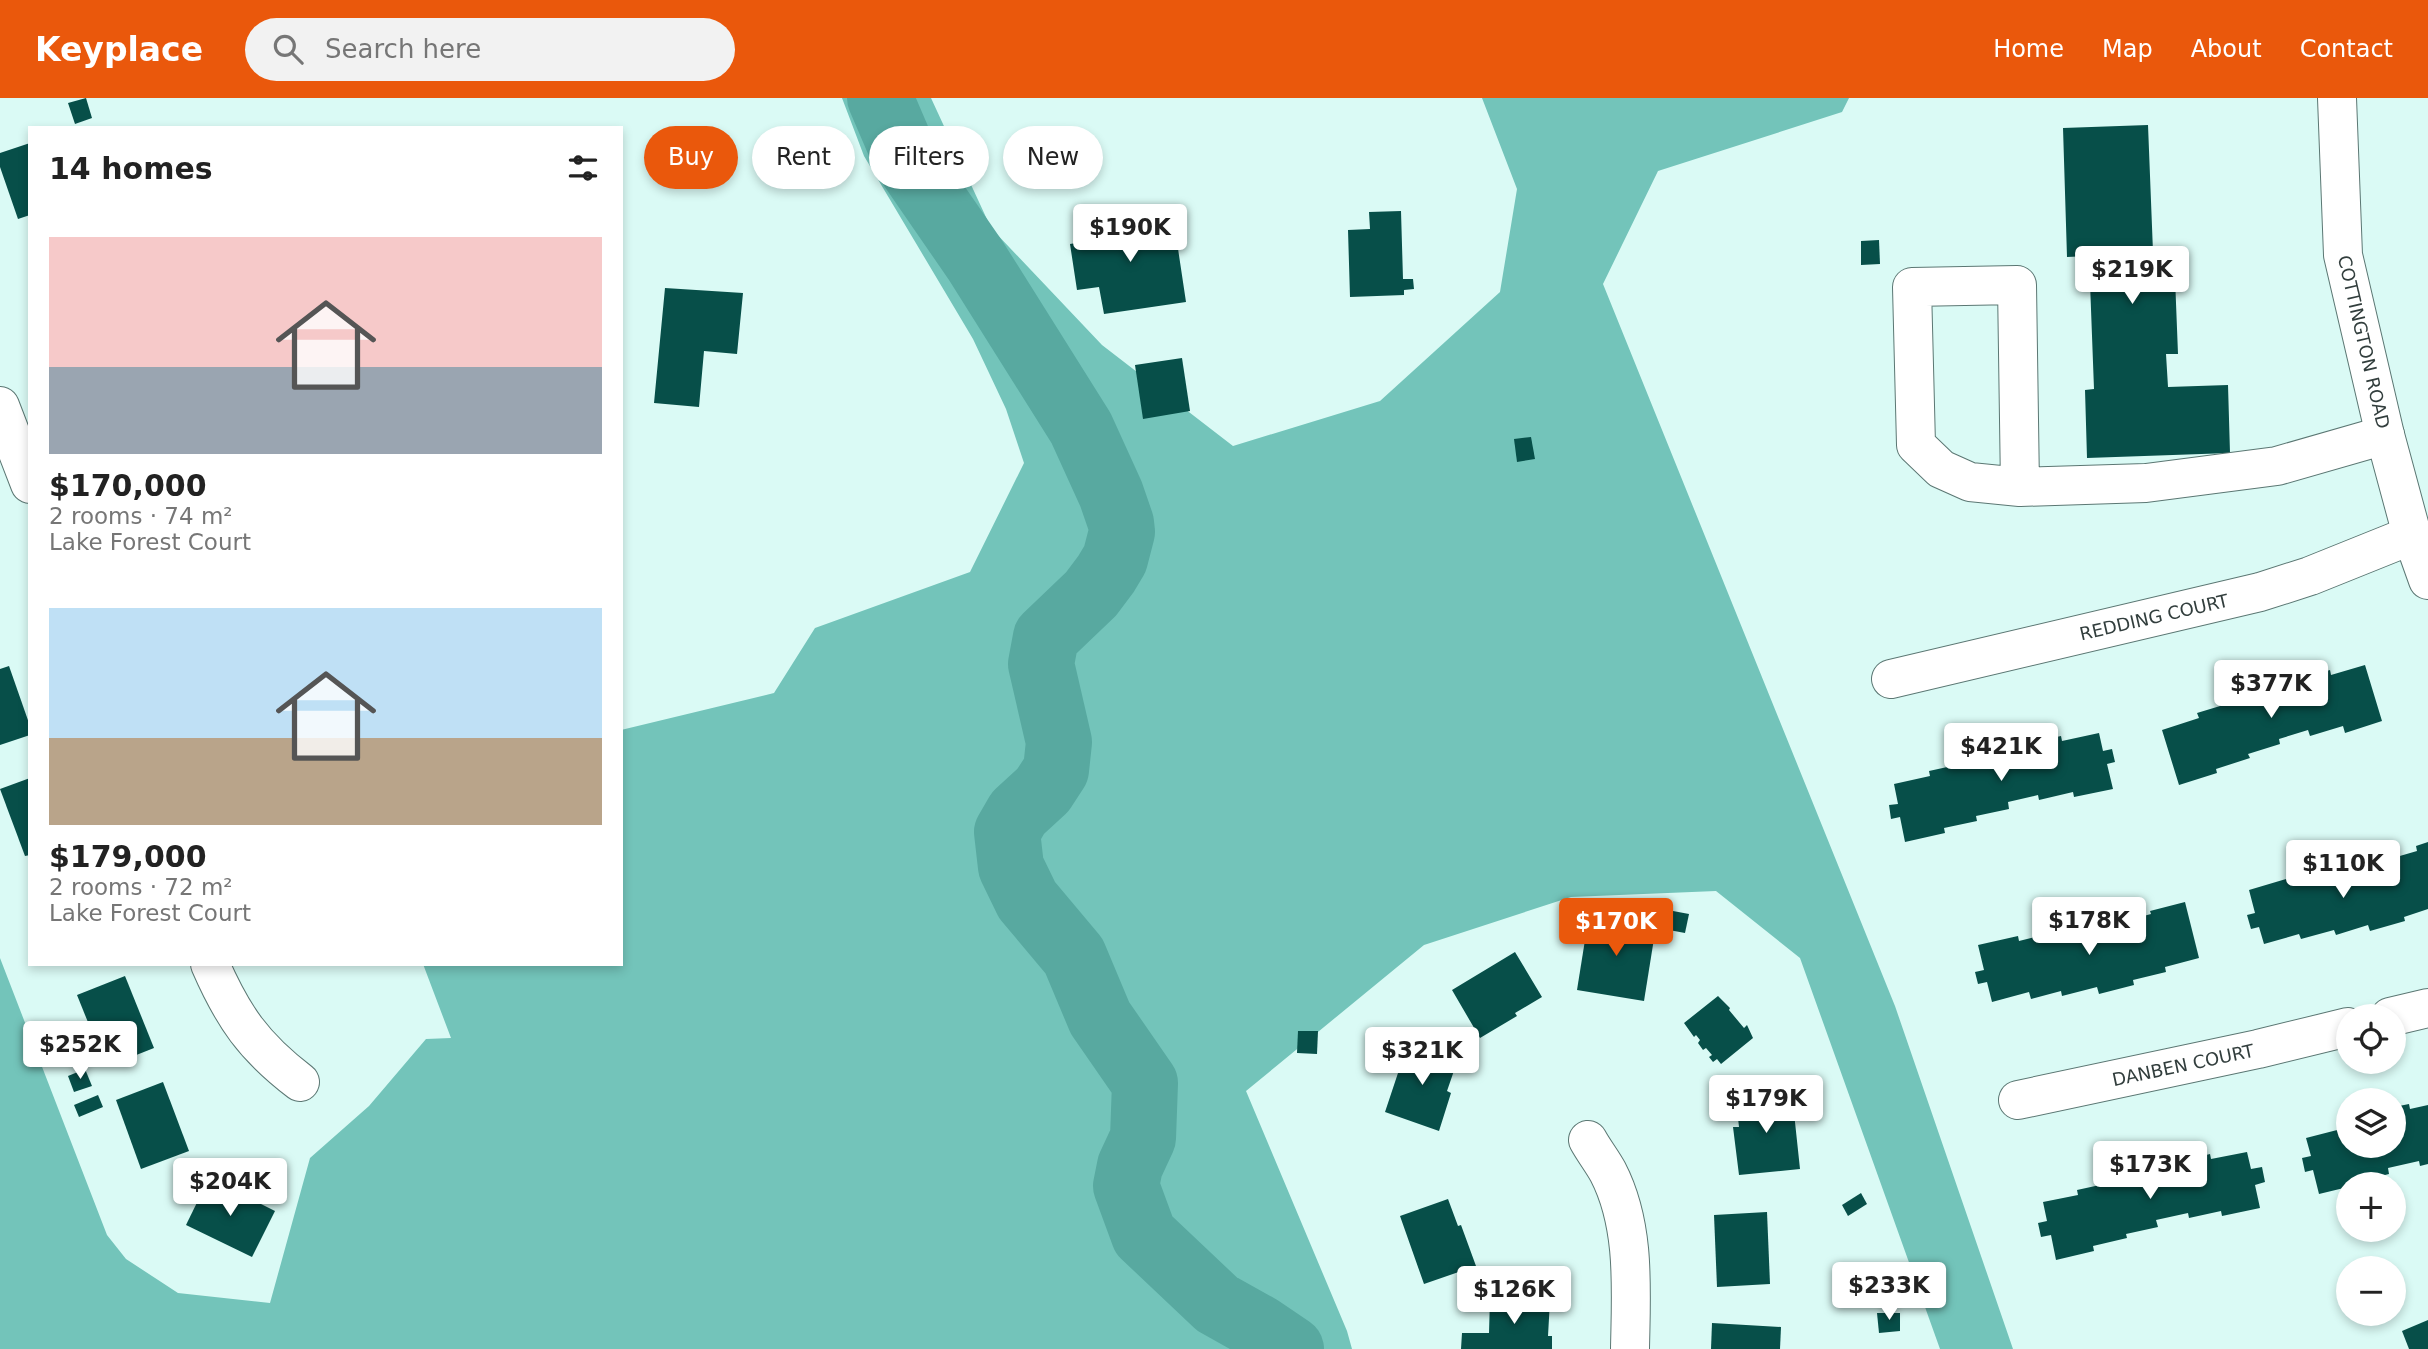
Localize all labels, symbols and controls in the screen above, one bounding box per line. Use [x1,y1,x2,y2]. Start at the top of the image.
search box [245,18,735,81]
text: Keyplace [35,30,203,69]
icon: search [269,30,307,68]
text: Search here [325,34,481,64]
text: Home [1993,35,2064,63]
text: Map [2102,35,2153,63]
text: About [2191,35,2262,63]
text: Contact [2300,35,2393,63]
chip: Buy [644,126,738,189]
chip: Rent [752,126,855,189]
chip: Filters [869,126,989,189]
chip: New [1003,126,1103,189]
icon: filters [564,149,602,187]
text: 14 homes [49,151,213,186]
pin: $190K [1081,204,1179,264]
text: $190K [1089,214,1171,240]
pin: $219K [2083,246,2181,306]
street label: COTTINGTON ROAD [2334,253,2394,431]
text: $219K [2091,256,2173,282]
icon: home [263,282,389,408]
text: $170,000 [49,468,207,503]
text: 2 rooms · 74 m² [49,503,233,529]
text: Lake Forest Court [49,529,251,555]
street label: REDDING COURT [2078,589,2231,644]
icon: home [263,653,389,779]
pin: $377K [2222,660,2320,720]
text: $377K [2230,670,2312,696]
pin: $421K [1952,724,2050,783]
text: $421K [1960,733,2042,759]
text: $179,000 [49,839,207,874]
pin: $110K [2294,840,2392,900]
text: $110K [2302,850,2384,876]
text: 2 rooms · 72 m² [49,874,233,900]
pin: $170K [1567,898,1665,958]
pin: $178K [2040,898,2138,957]
text: Lake Forest Court [49,900,251,926]
text: $178K [2048,907,2130,933]
text: $170K [1575,908,1657,934]
map controls [2336,1004,2406,1326]
button: locate [2336,1004,2406,1074]
pin: $252K [31,1021,129,1081]
pin: $321K [1373,1028,1471,1087]
text: $252K [39,1031,121,1057]
text: $321K [1381,1037,1463,1063]
street label: DANBEN COURT [2110,1040,2257,1090]
pin: $179K [1717,1076,1815,1135]
text: $179K [1725,1085,1807,1111]
button: layers [2336,1088,2406,1158]
pin: $173K [2101,1142,2199,1201]
text: $173K [2109,1151,2191,1177]
pin: $204K [181,1158,279,1218]
text: $204K [189,1168,271,1194]
button: + [2336,1172,2406,1242]
button: − [2336,1256,2406,1326]
pin: $233K [1840,1262,1938,1322]
pin: $126K [1465,1266,1563,1326]
text: $233K [1848,1272,1930,1298]
text: $126K [1473,1276,1555,1302]

